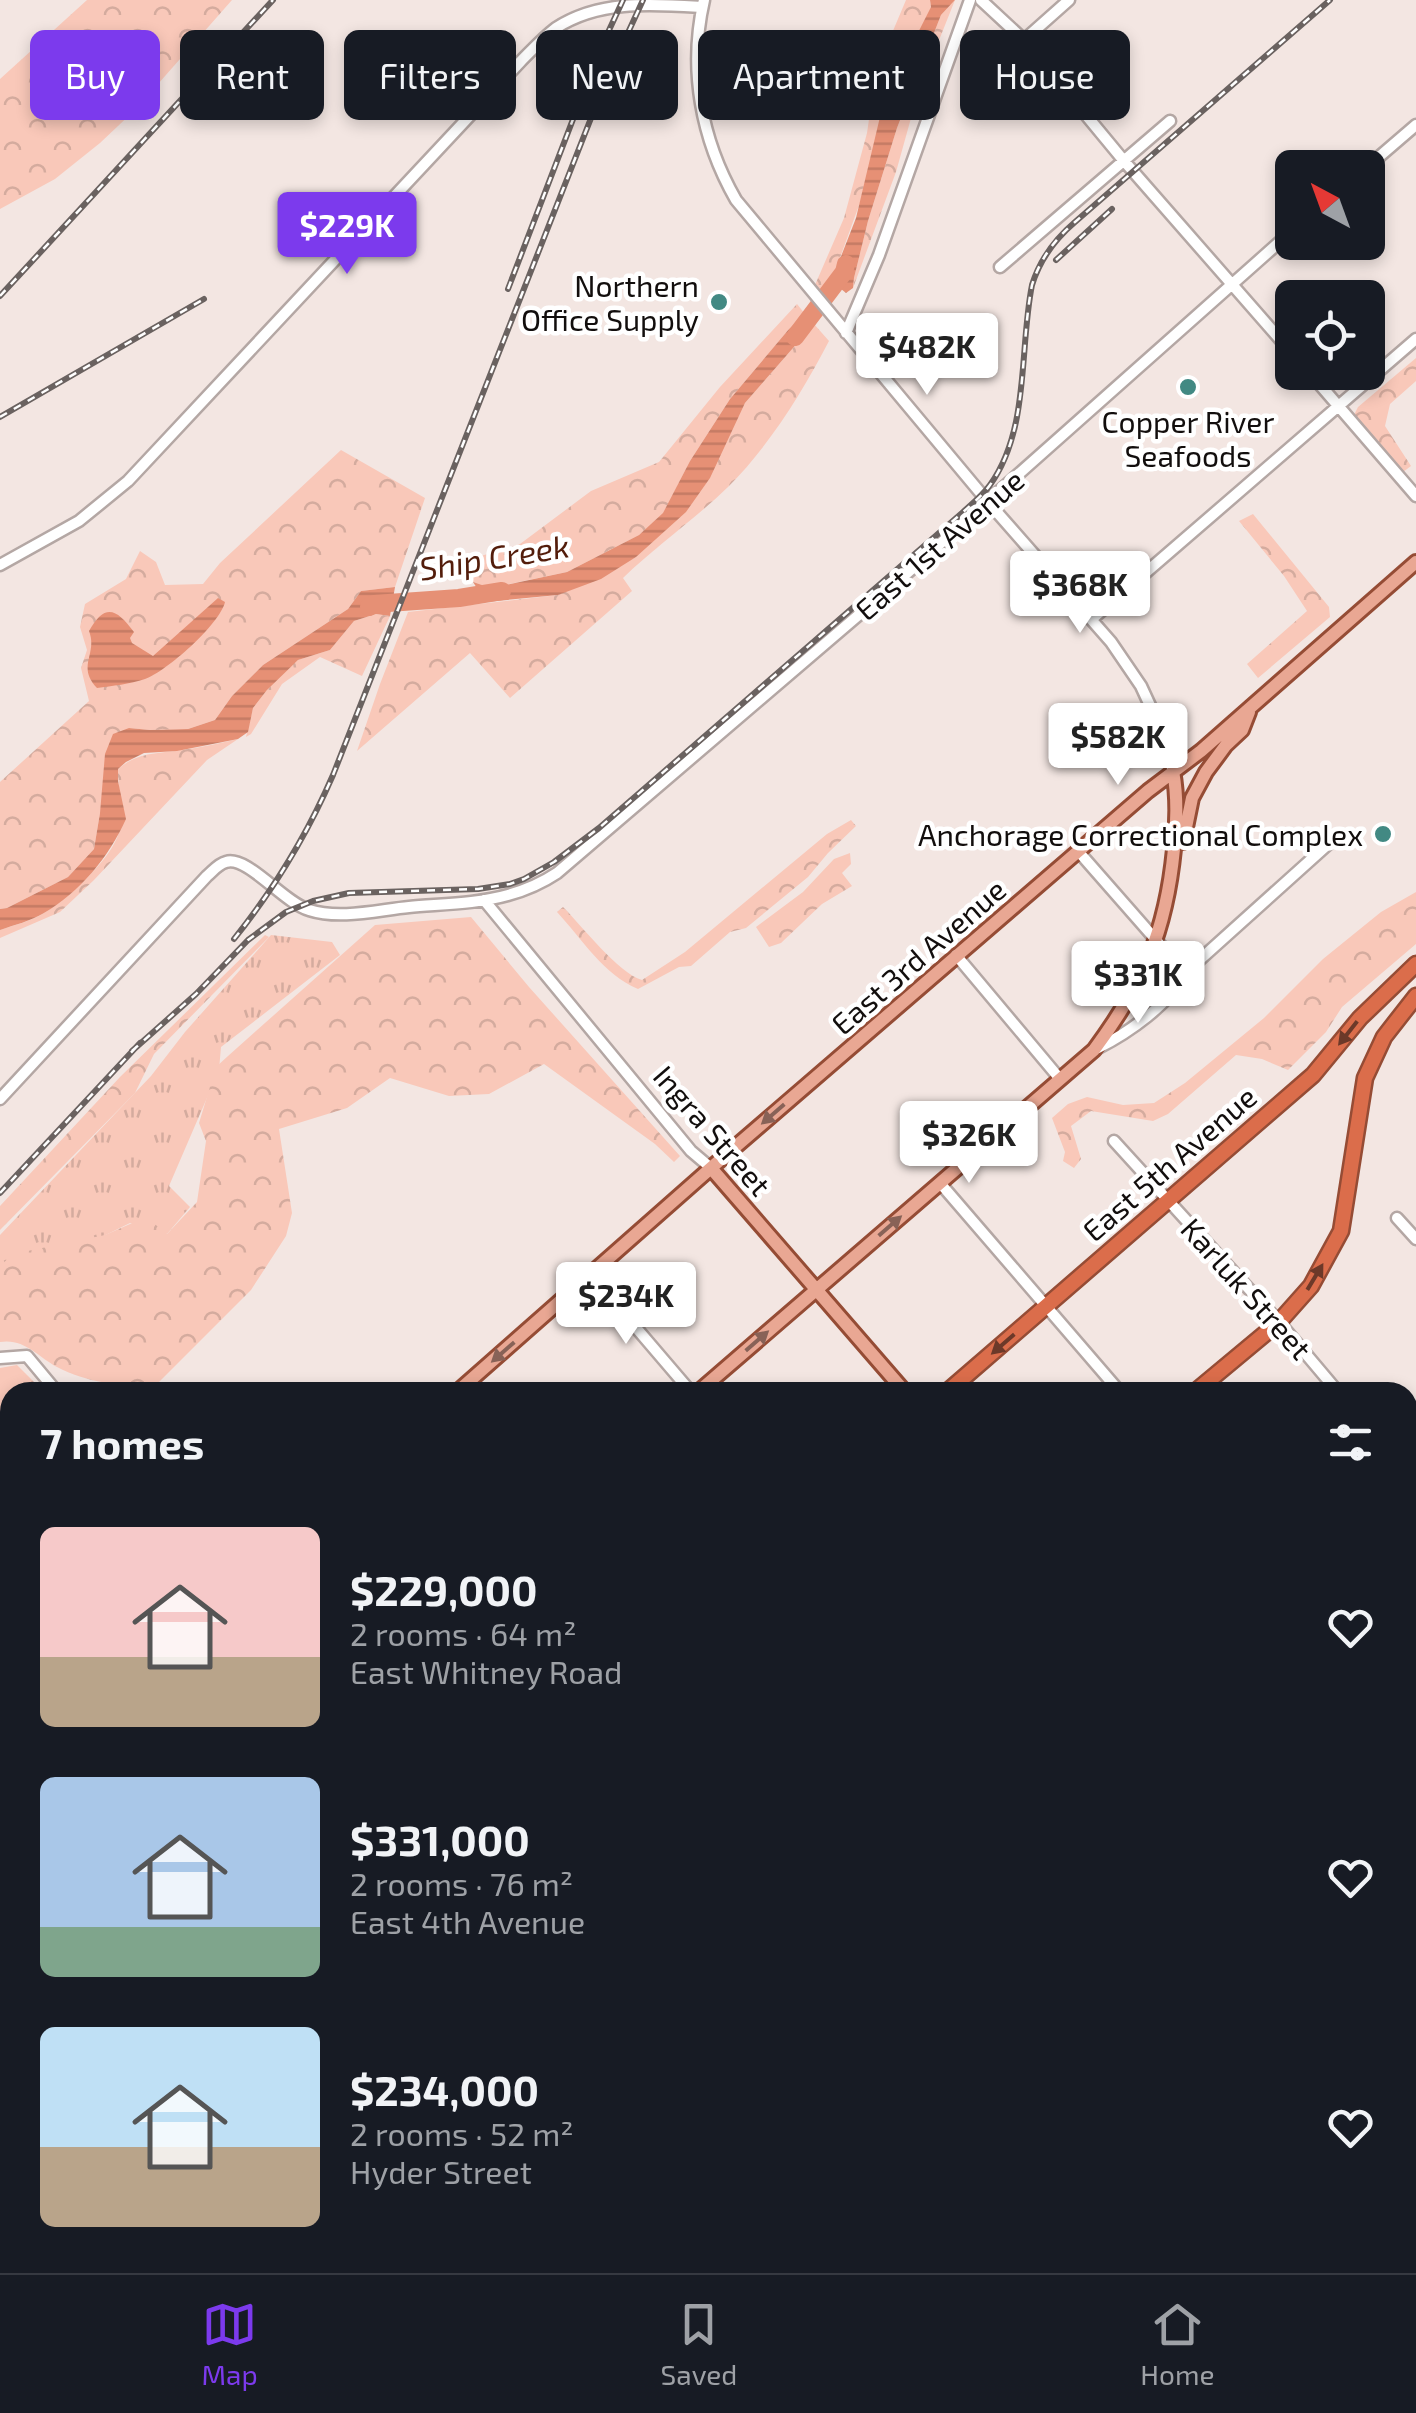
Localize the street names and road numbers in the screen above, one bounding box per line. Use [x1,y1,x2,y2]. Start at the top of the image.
street label: East 1st Avenue [847,461,1031,627]
street label: East 3rd Avenue [824,871,1012,1041]
street label: Ingra Street [647,1058,779,1202]
street label: East 5th Avenue [1075,1078,1263,1248]
street label: Karluk Street [1174,1210,1320,1366]

